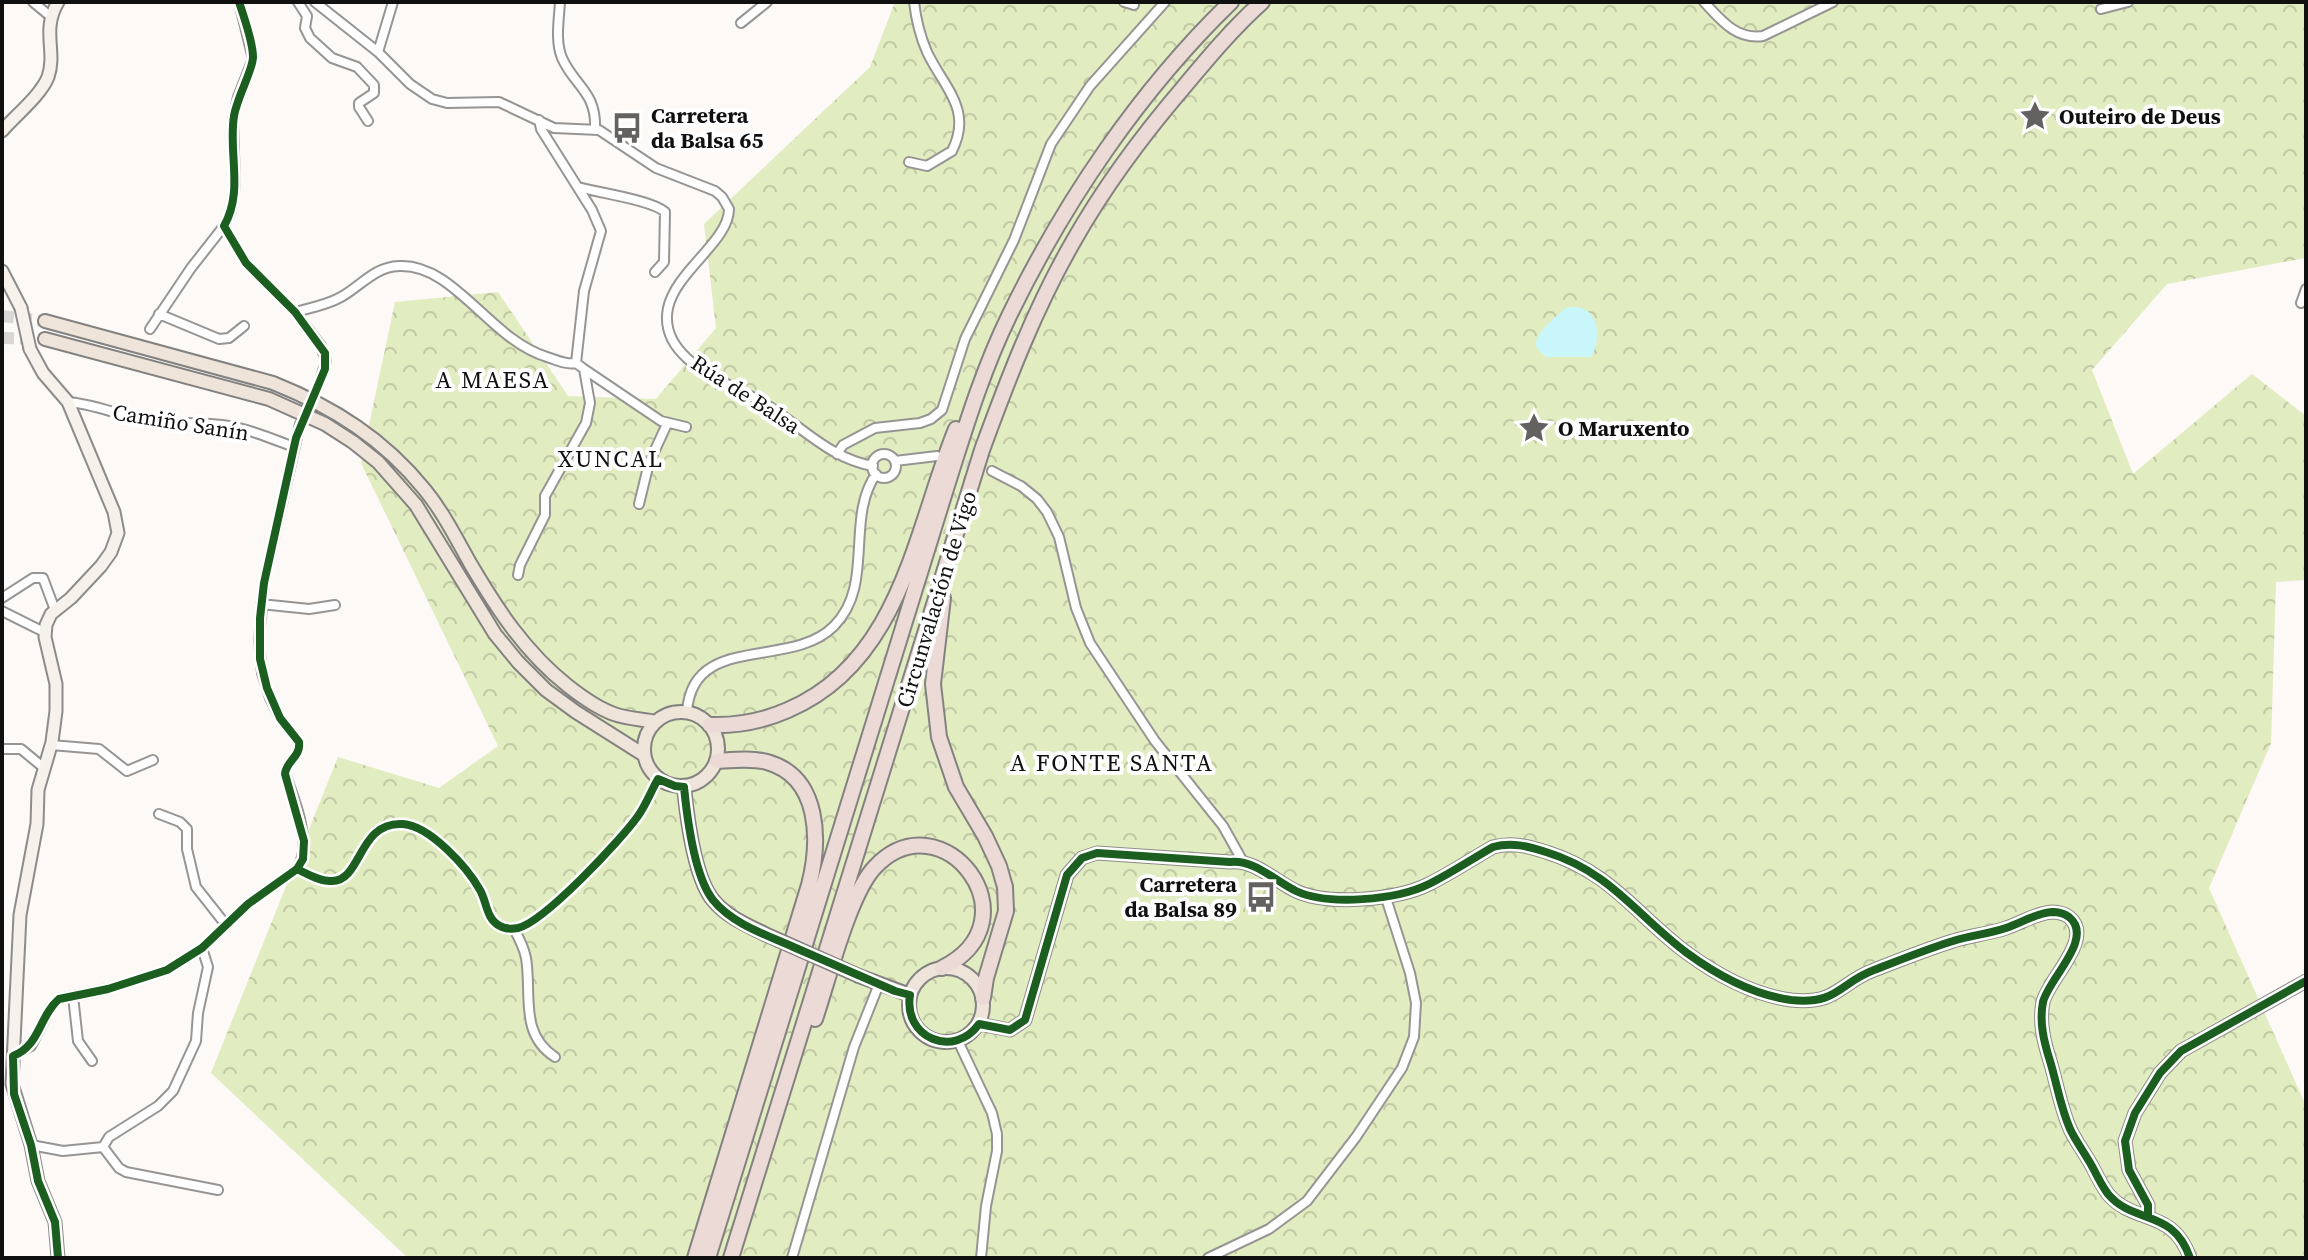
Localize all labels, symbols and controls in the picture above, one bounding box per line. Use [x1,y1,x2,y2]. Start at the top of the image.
place icon: Outeiro de Deus [2018,99,2052,133]
place label: Carretera da Balsa 65 [651,100,764,155]
place label: Outeiro de Deus [2059,101,2221,131]
bus stop icon: Carretera da Balsa 65 [610,111,644,145]
street label: Rúa de Balsa [686,348,807,441]
district label: A MAESA [435,363,551,396]
street label: Camiño Sanín [111,396,251,448]
place icon: O Maruxento [1517,411,1551,445]
place label: O Maruxento [1558,413,1690,443]
district label: XUNCAL [558,442,664,475]
street label: Circunvalación de Vigo [889,487,983,711]
district label: A FONTE SANTA [1010,746,1214,779]
place label: Carretera da Balsa 89 [1125,869,1237,924]
bus stop icon: Carretera da Balsa 89 [1244,880,1278,914]

